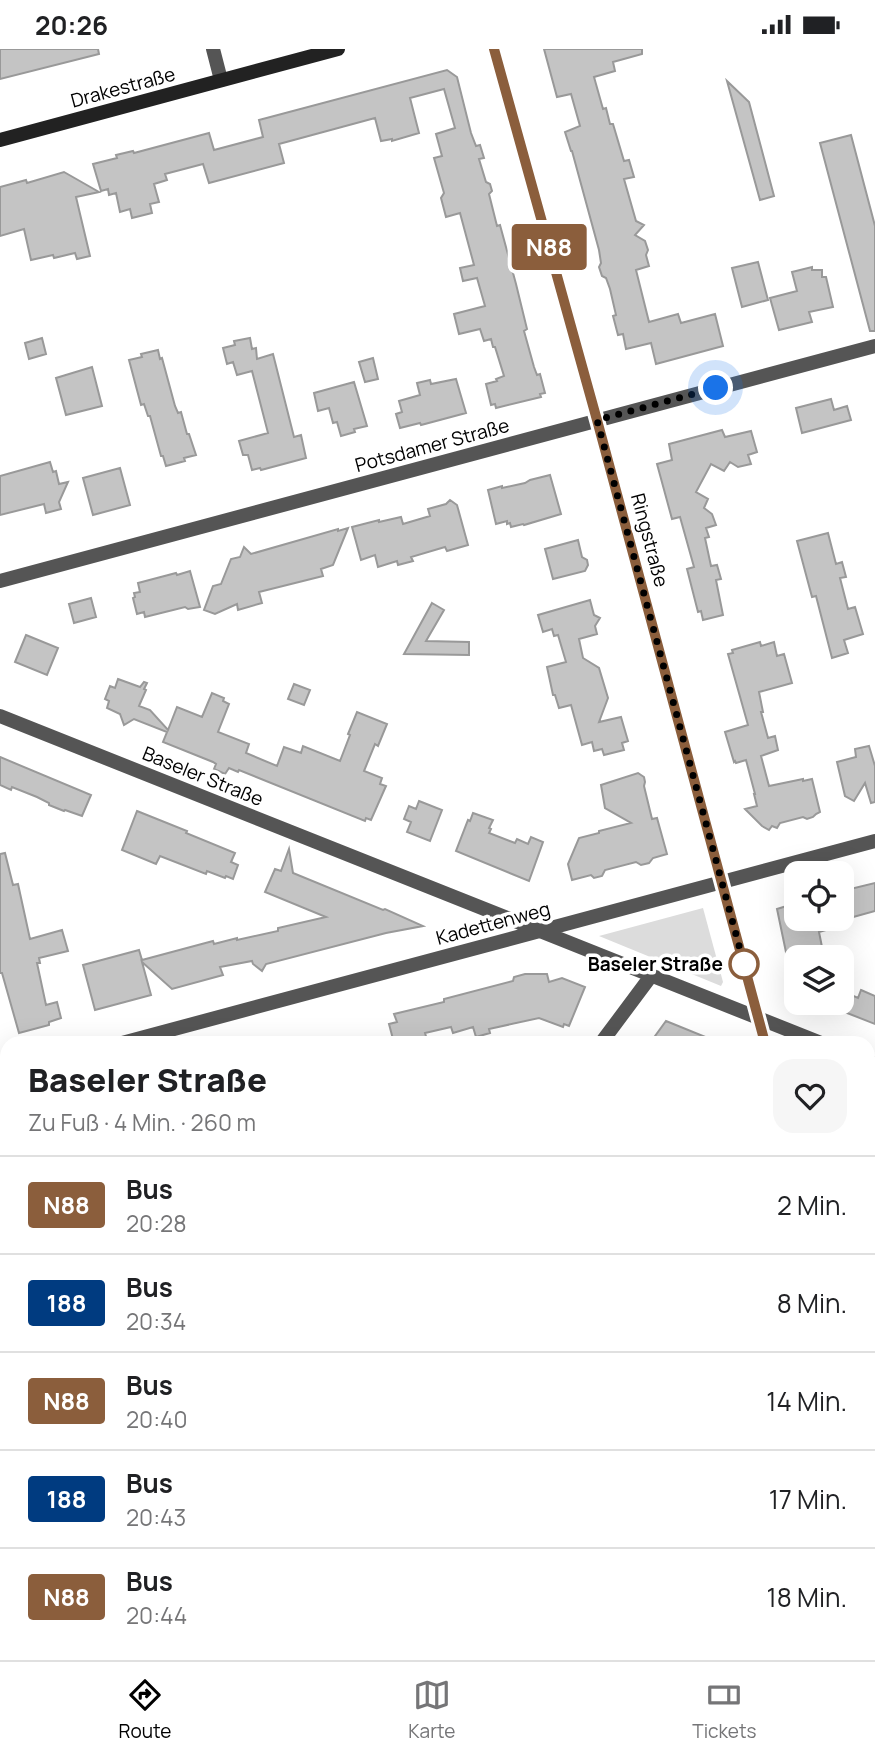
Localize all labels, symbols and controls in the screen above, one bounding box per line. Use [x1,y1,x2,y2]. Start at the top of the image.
text: 20:26 [35,7,108,43]
street label: Drakestraße [68,61,178,113]
line badge: N88 [509,224,589,270]
text: N88 [526,230,572,263]
your location [698,370,733,405]
street label: Potsdamer Straße [352,412,512,478]
street label: Ringstraße [625,490,675,590]
street label: Baseler Straße [139,740,267,812]
map controls [784,861,854,1015]
button: locate [784,861,854,931]
street label: Kadettenweg [433,895,553,951]
button: layers [784,945,854,1015]
marker: Baseler Straße [729,949,759,979]
place label: Baseler Straße [588,951,723,977]
text: Baseler Straße [28,1057,267,1102]
button: heart [773,1059,847,1133]
text: Zu Fuß · 4 Min. · 260 m [28,1106,256,1138]
text: Bus [126,1171,173,1207]
text: 2 Min. [777,1187,847,1223]
text: N88 [43,1188,90,1221]
text: 20:28 [126,1207,186,1239]
text: Bus [126,1269,173,1305]
text: 8 Min. [777,1285,847,1321]
text: 188 [47,1286,86,1319]
text: 20:34 [126,1305,186,1337]
text: Bus [126,1367,173,1403]
text: 14 Min. [766,1383,847,1419]
text: N88 [43,1384,90,1417]
text: 20:40 [126,1403,188,1435]
text: Bus [126,1465,173,1501]
text: 17 Min. [769,1481,847,1517]
text: 188 [47,1482,86,1515]
text: 20:43 [126,1501,186,1533]
text: Bus [126,1563,173,1599]
text: 18 Min. [767,1579,847,1615]
text: N88 [43,1580,90,1613]
text: 20:44 [126,1599,187,1631]
tab: Route [118,1676,171,1744]
tab: Karte [408,1676,455,1744]
tab: Tickets [692,1676,757,1744]

